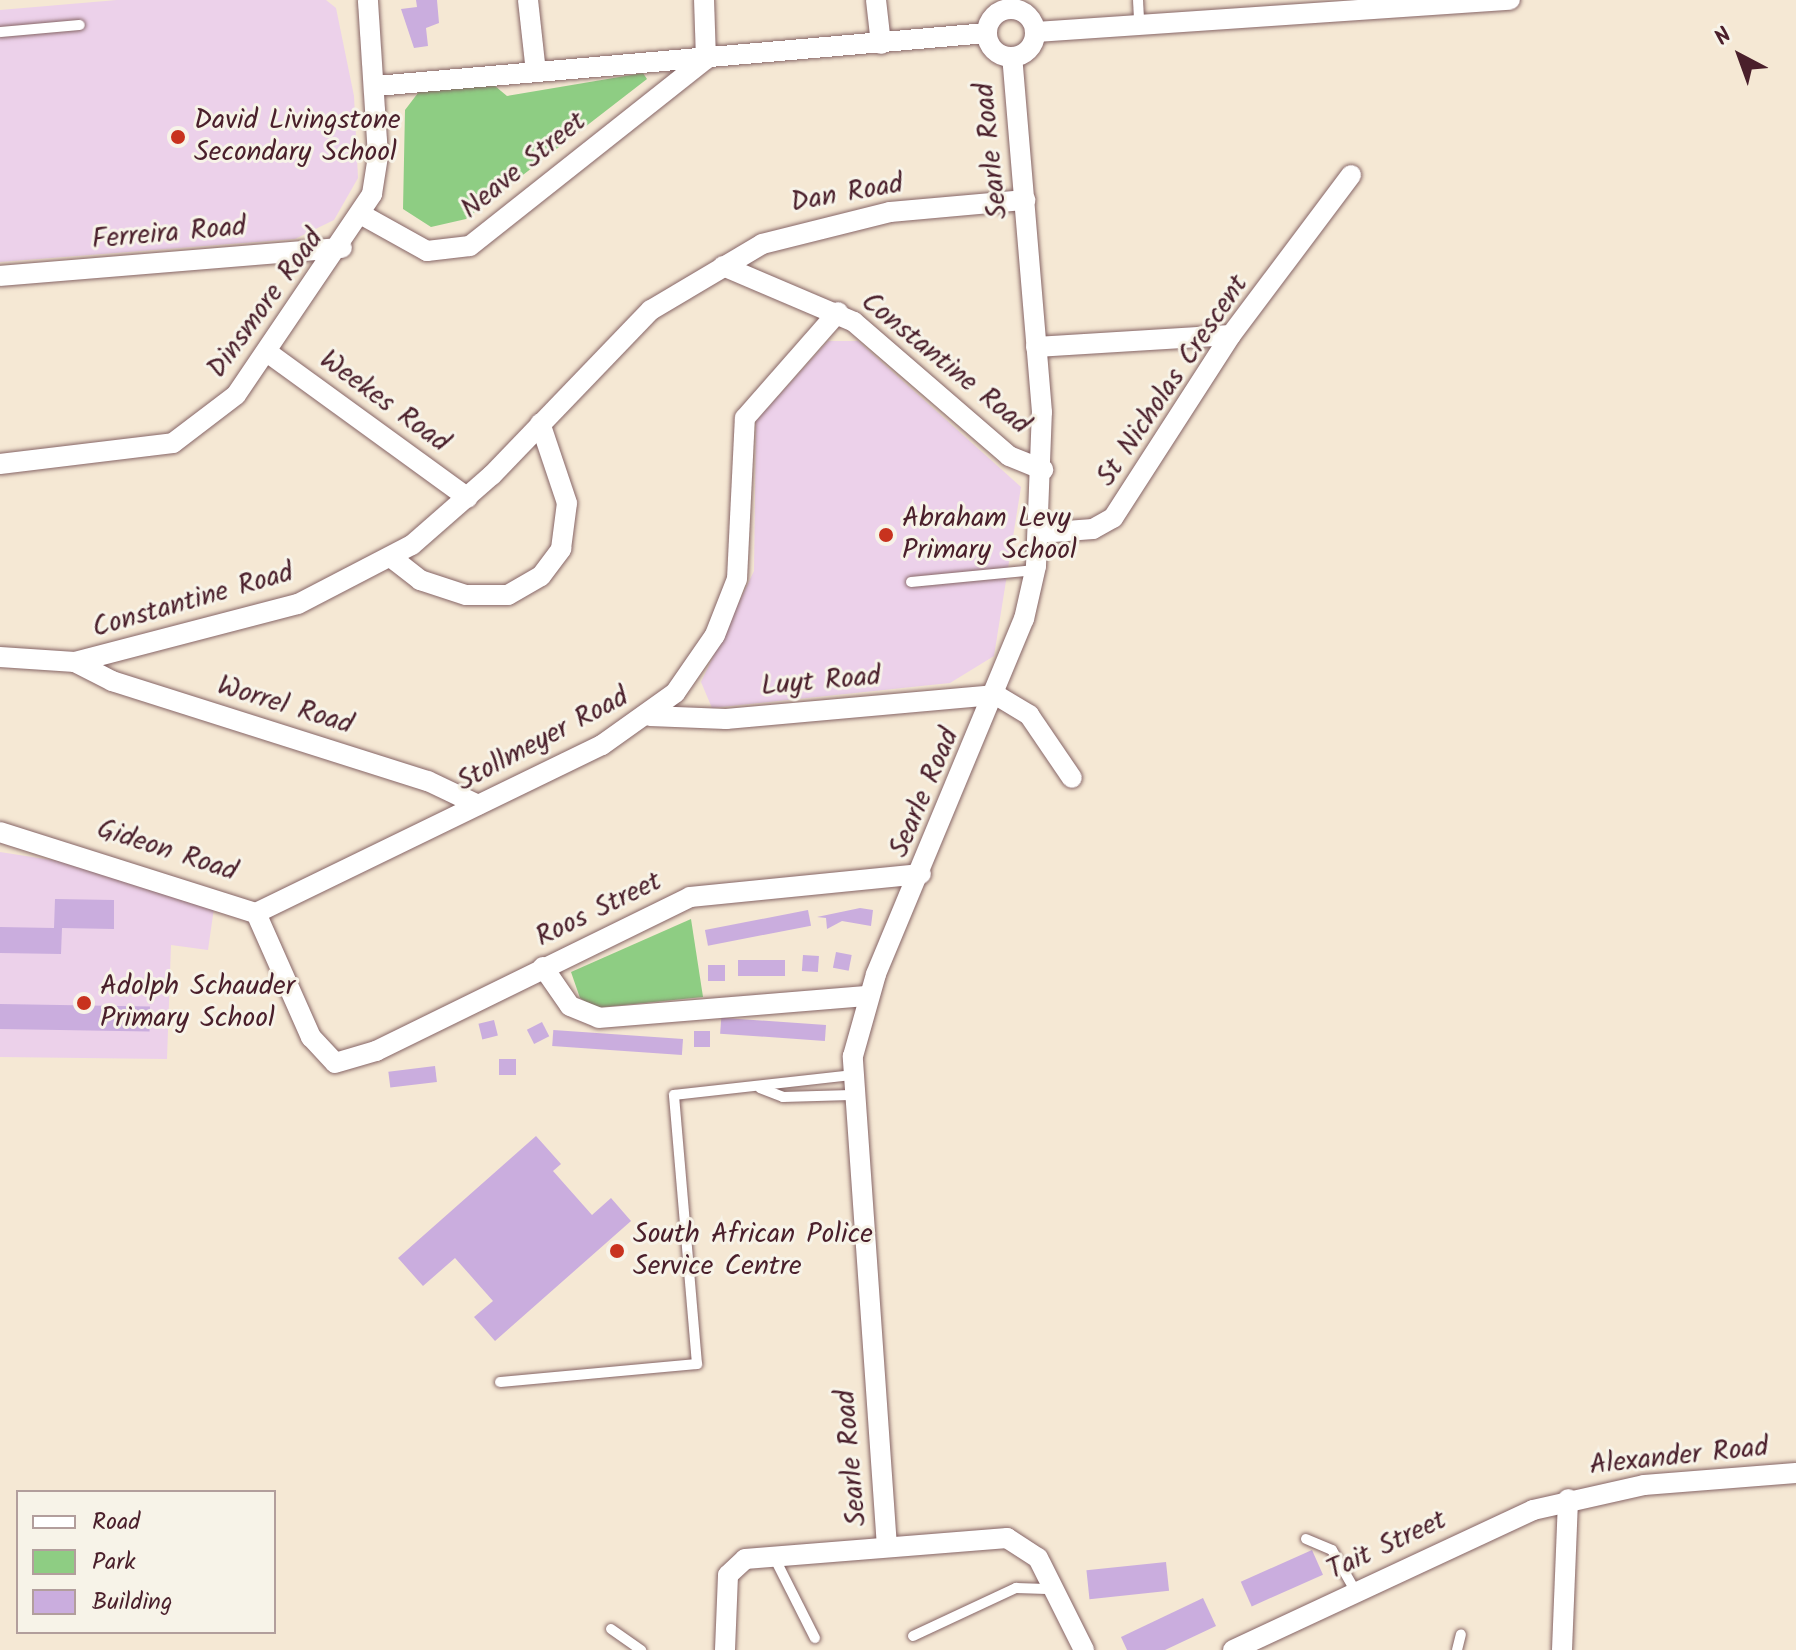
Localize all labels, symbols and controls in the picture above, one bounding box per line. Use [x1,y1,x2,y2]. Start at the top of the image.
north arrow [1700,16,1780,96]
text: N [1707,20,1741,55]
street label: Searle Road [968,81,1016,221]
place label: David Livingstone Secondary School [194,104,400,170]
street label: Neave Street [455,105,593,227]
marker: David Livingstone Secondary School [169,128,187,146]
street label: Dan Road [788,168,906,220]
street label: Ferreira Road [90,211,248,257]
street label: Dinsmore Road [201,223,331,385]
street label: St Nicholas Crescent [1090,269,1256,493]
street label: Constantine Road [854,286,1036,442]
street label: Weekes Road [313,344,455,460]
place label: Abraham Levy Primary School [902,502,1077,568]
marker: Abraham Levy Primary School [877,526,895,544]
street label: Constantine Road [89,556,297,646]
street label: Luyt Road [760,660,882,704]
street label: Worrel Road [213,669,357,743]
street label: Stollmeyer Road [452,681,634,799]
street label: Searle Road [883,724,967,862]
street label: Gideon Road [93,813,241,889]
street label: Roos Street [531,865,667,955]
place label: Adolph Schauder Primary School [100,970,295,1036]
marker: Adolph Schauder Primary School [75,994,93,1012]
place label: South African Police Service Centre [633,1218,873,1284]
marker: South African Police Service Centre [608,1242,626,1260]
street label: Searle Road [829,1388,875,1528]
street label: Alexander Road [1588,1431,1770,1483]
legend [16,1490,276,1634]
text: Road [92,1503,140,1542]
street label: Tait Street [1322,1504,1452,1588]
text: Park [92,1543,136,1582]
text: Building [92,1583,172,1622]

